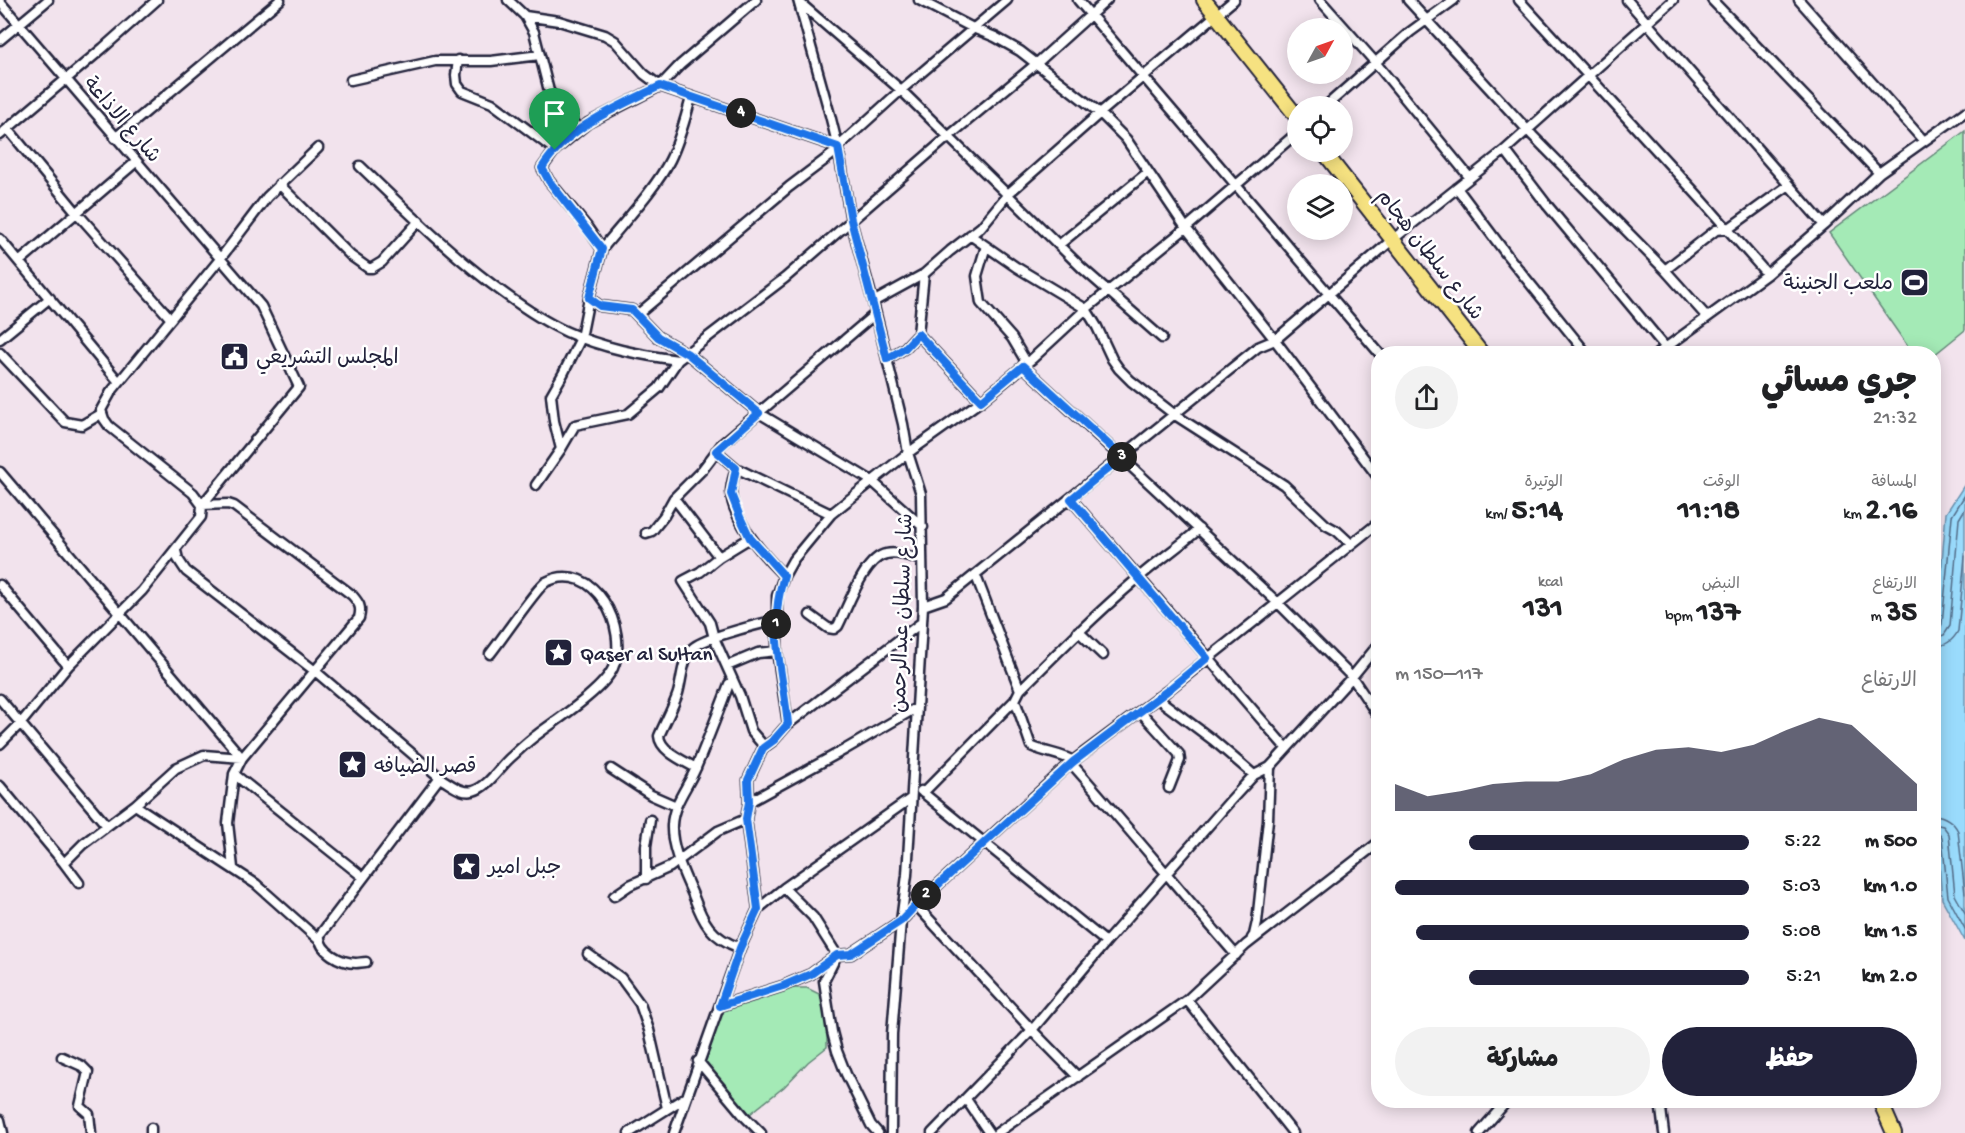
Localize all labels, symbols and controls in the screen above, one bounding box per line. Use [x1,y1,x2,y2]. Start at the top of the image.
north arrow [1287,18,1353,84]
map controls [1287,18,1353,240]
street label: شارع الاذاعة [76,73,165,170]
pin [529,88,580,150]
button: locate [1287,96,1353,162]
icon: arrive [538,97,571,130]
pin: 4 [726,98,756,128]
text: 4 [737,103,745,122]
button: layers [1287,174,1353,240]
street label: شارع سلطان هجام [1369,186,1487,327]
sports icon: ملعب الجنينة [1898,266,1930,298]
place label: ملعب الجنينة [1783,273,1893,298]
public building icon: المجلس التشريعي [219,340,251,372]
place label: المجلس التشريعي [256,347,399,375]
button: share [1395,366,1458,429]
text: جري مسائي [1761,366,1917,404]
text: 21:32 [1873,408,1917,431]
pin: 3 [1107,442,1137,472]
text: 3 [1118,447,1126,466]
text: الوتيرة [1524,474,1563,493]
text: الوقت [1703,474,1740,493]
text: المسافة [1871,474,1917,493]
text: 5:14 [1511,495,1563,530]
text: 11:18 [1678,495,1740,530]
text: 2.16 [1866,495,1917,530]
text: /km [1485,506,1511,525]
text: km [1843,506,1866,525]
street label: شارع سلطان عبدالرحمن [889,513,920,713]
text: kcal [1538,574,1563,593]
text: النبض [1702,576,1740,595]
text: الارتفاع [1872,576,1917,595]
text: 131 [1523,593,1563,628]
text: 137 [1697,597,1740,632]
text: 35 [1886,597,1917,632]
text: bpm [1665,608,1697,627]
text: m [1870,608,1886,627]
pin: 1 [761,609,791,639]
text: 1 [773,614,779,633]
place icon: Qaser al Sultan [543,637,575,669]
place label: Qaser al Sultan [580,644,712,669]
text: 117–150 m [1395,664,1483,687]
text: الارتفاع [1861,671,1917,694]
place icon: قصر الضيافه [337,749,369,781]
place label: قصر الضيافه [374,756,476,781]
text: 5:22 [1785,831,1821,854]
text: 500 m [1865,831,1917,854]
place icon: جبل امير [451,850,483,882]
place label: جبل امير [486,857,561,882]
text: 5:03 [1782,876,1821,899]
text: 1.0 km [1863,876,1917,899]
pin: 2 [911,880,941,910]
text: 2 [922,885,930,904]
text: 5:08 [1782,921,1821,944]
text: 1.5 km [1864,921,1917,944]
text: 5:21 [1786,966,1821,989]
text: 2.0 km [1862,966,1917,989]
button: مشاركة [1395,1027,1650,1096]
button: حفظ [1662,1027,1917,1096]

